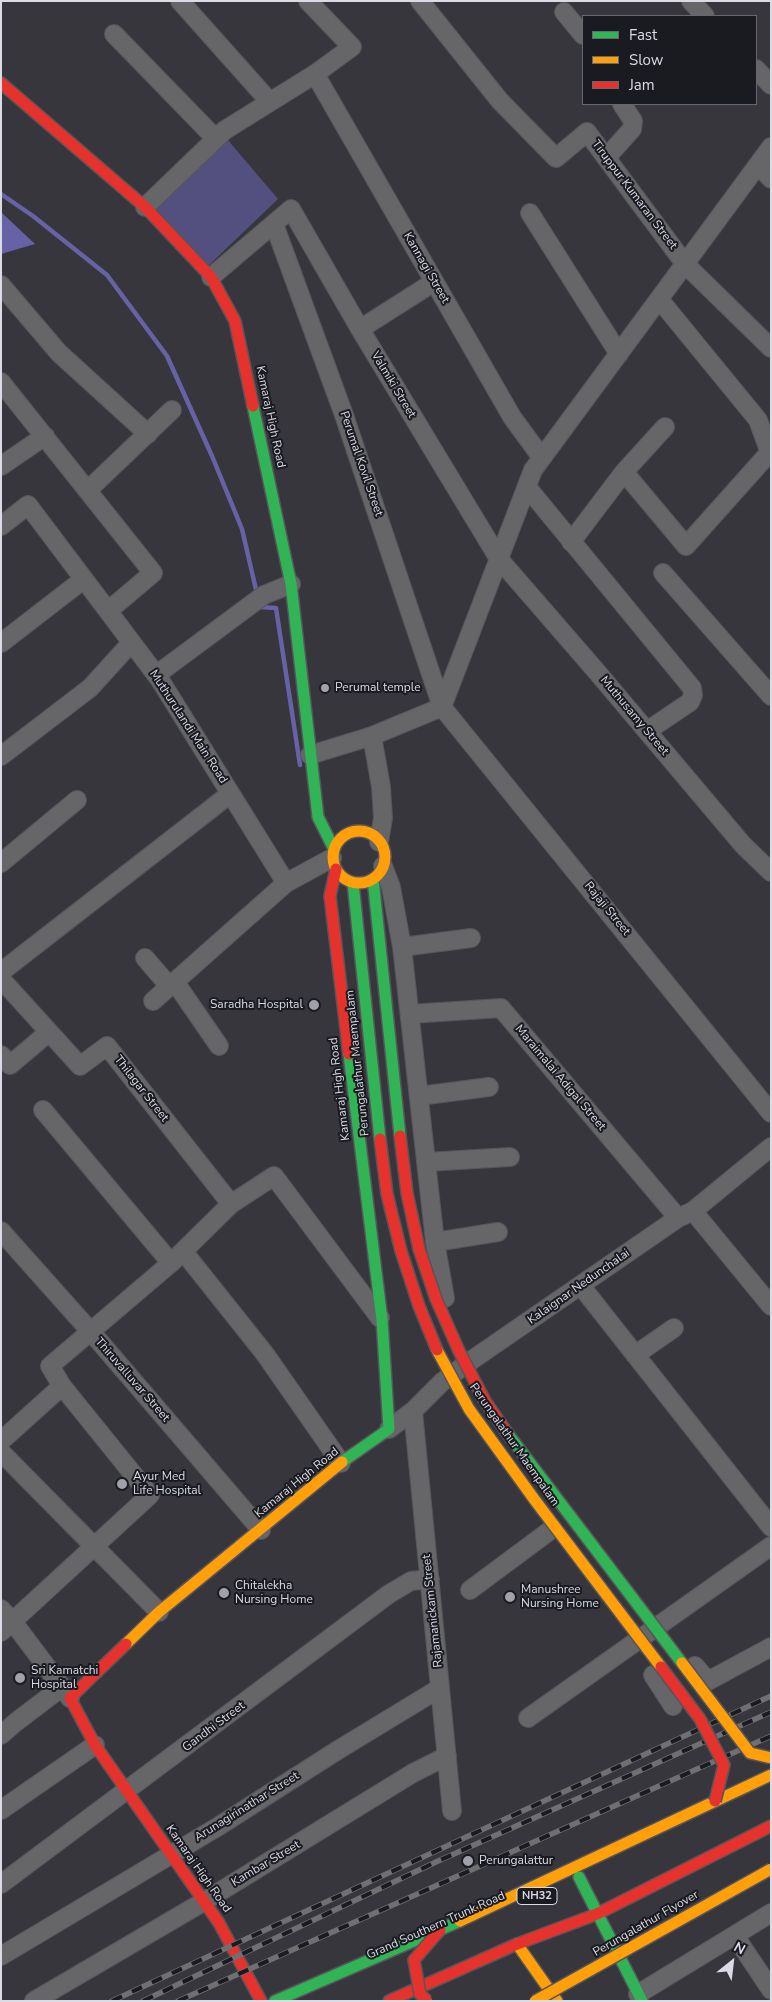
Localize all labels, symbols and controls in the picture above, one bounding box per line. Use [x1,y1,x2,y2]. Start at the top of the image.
legend [582,15,757,105]
text: Fast [629,25,657,45]
text: Slow [629,50,663,70]
text: Jam [629,75,655,95]
street label: Tiruppur Kumaran Street [588,138,680,252]
street label: Kannagi Street [400,230,452,306]
street label: Valmiki Street [367,349,419,421]
street label: Kamaraj High Road [252,365,288,469]
street label: Perumal Kovil Street [336,410,386,518]
street label: Muthurulandi Main Road [146,667,230,787]
street label: Muthusamy Street [597,673,671,759]
place label: Perumal temple [335,681,421,695]
marker: Perumal temple [319,682,331,694]
street label: Rajaji Street [581,879,633,939]
street label: Perungalathur Maempalam [343,989,373,1137]
place label: Saradha Hospital [210,998,303,1012]
marker: Saradha Hospital [307,998,321,1012]
street label: Maraimalai Adigal Street [512,1022,608,1134]
street label: Kamaraj High Road [327,1037,353,1141]
street label: Thilagar Street [111,1053,171,1125]
street label: Kalaignar Nedunchalai [525,1246,633,1328]
street label: Thiruvalluvar Street [92,1335,172,1425]
street label: Perungalathur Maempalam [466,1381,562,1509]
street label: Kamaraj High Road [252,1445,342,1521]
place label: Ayur Med Life Hospital [133,1470,201,1498]
marker: Ayur Med Life Hospital [115,1477,129,1491]
street label: Rajamanickam Street [420,1554,446,1668]
place label: Chitalekha Nursing Home [235,1579,313,1607]
place label: Manushree Nursing Home [521,1583,599,1611]
marker: Chitalekha Nursing Home [217,1586,231,1600]
marker: Manushree Nursing Home [503,1590,517,1604]
place label: Sri Kamatchi Hospital [31,1664,98,1692]
marker: Sri Kamatchi Hospital [13,1671,27,1685]
street label: Gandhi Street [180,1699,248,1755]
street label: Arunagirinathar Street [192,1769,302,1845]
street label: Kamaraj High Road [162,1822,234,1916]
street label: Kambar Street [229,1838,303,1890]
marker: Perungalattur [461,1854,475,1868]
place label: Perungalattur [479,1854,553,1868]
road number: NH32 [517,1888,557,1904]
street label: Perungalathur Flyover [591,1888,701,1960]
street label: Grand Southern Trunk Road [365,1889,507,1963]
north arrow [707,1937,757,1987]
text: N [730,1938,749,1959]

